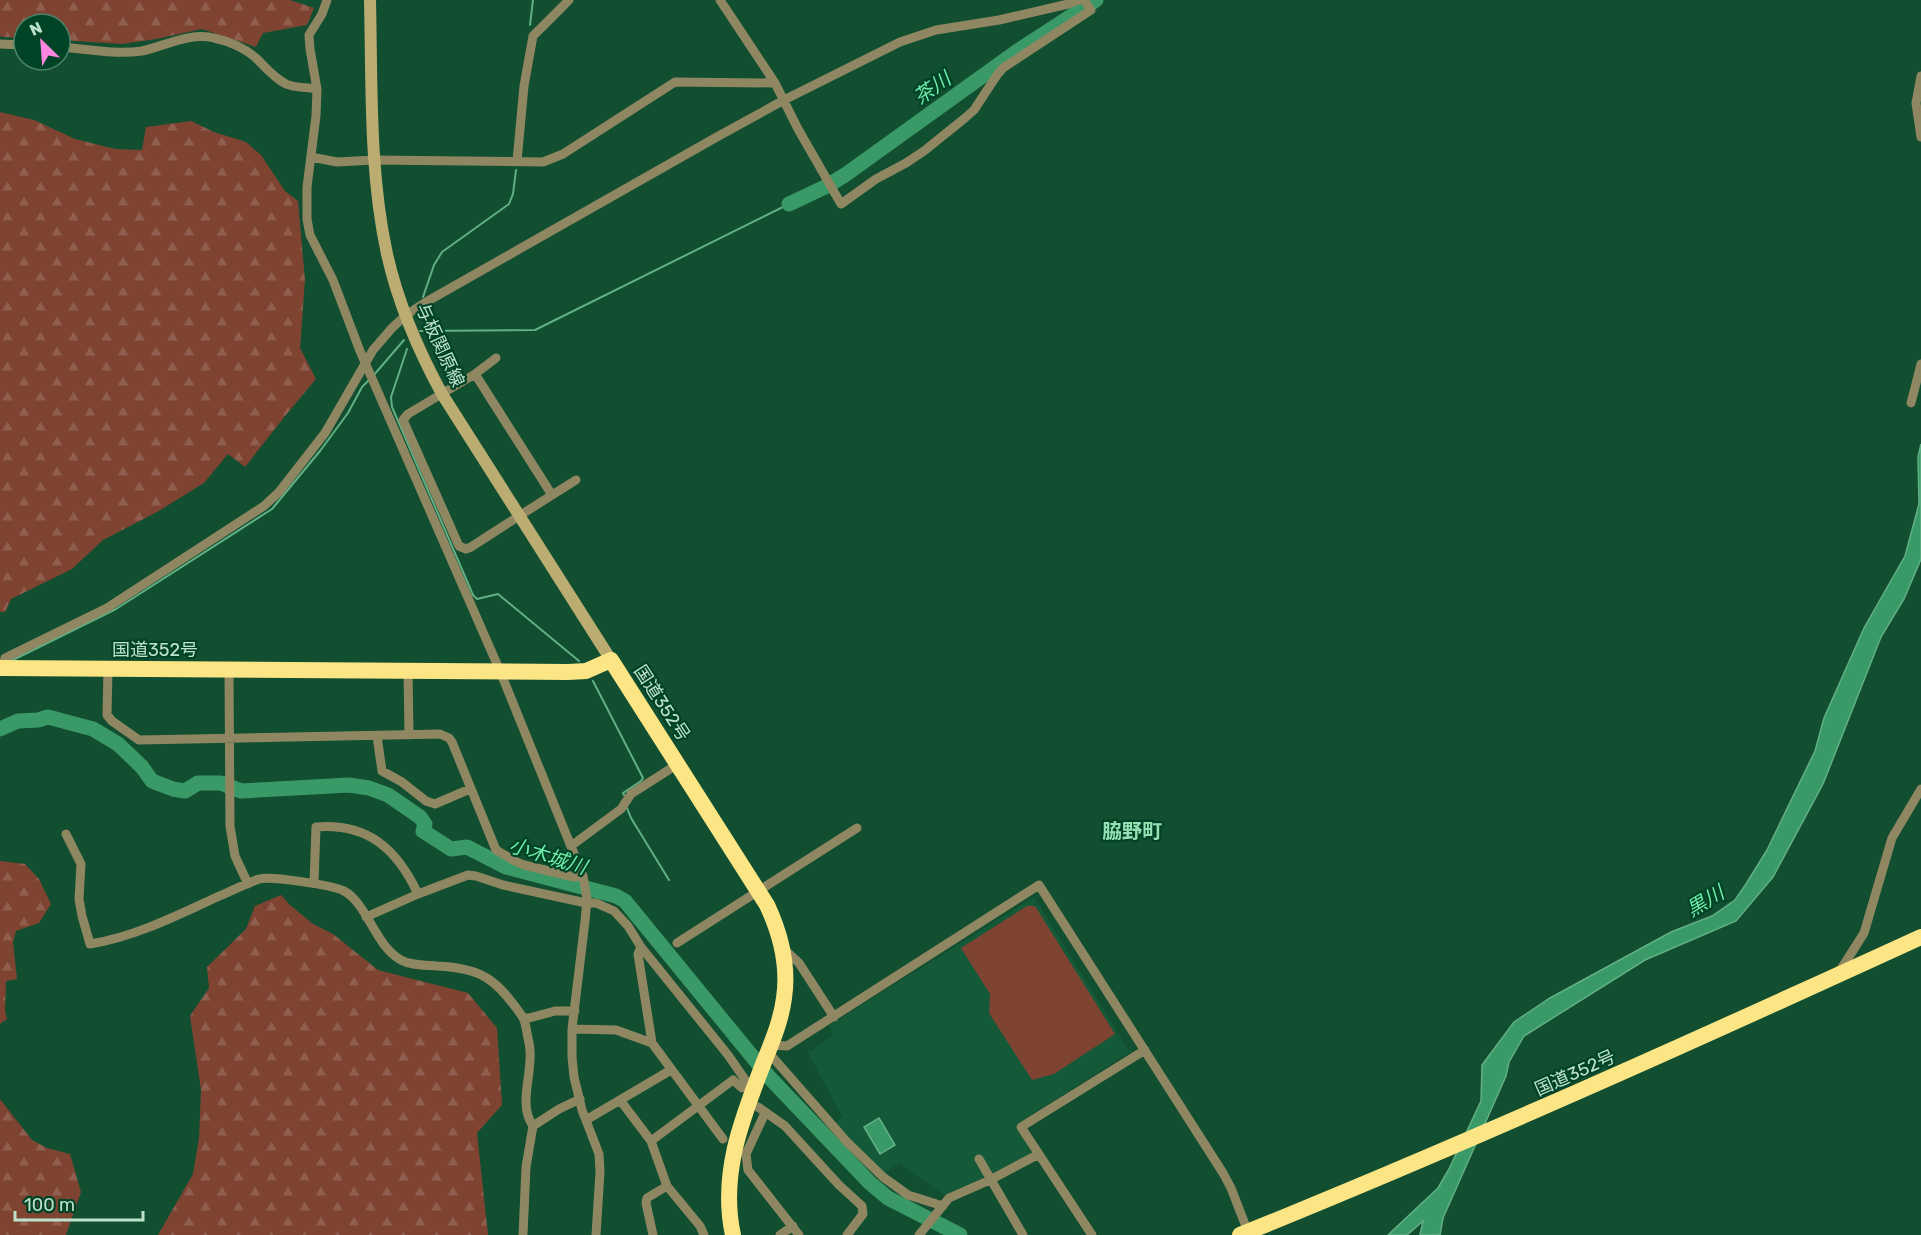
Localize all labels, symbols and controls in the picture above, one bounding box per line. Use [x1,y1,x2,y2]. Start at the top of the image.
north arrow [12,12,72,72]
text: N [27,18,45,40]
water label: 茶川 [909,66,957,109]
street label: 与板関原線 [411,300,469,390]
street label: 国道352号 [112,639,198,661]
street label: 国道352号 [629,661,695,745]
district label: 脇野町 [1102,819,1162,843]
water label: 小木城川 [506,833,592,880]
water label: 黒川 [1682,879,1730,922]
street label: 国道352号 [1531,1045,1619,1101]
scale bar [15,1184,142,1222]
text: 100 m [24,1194,75,1216]

